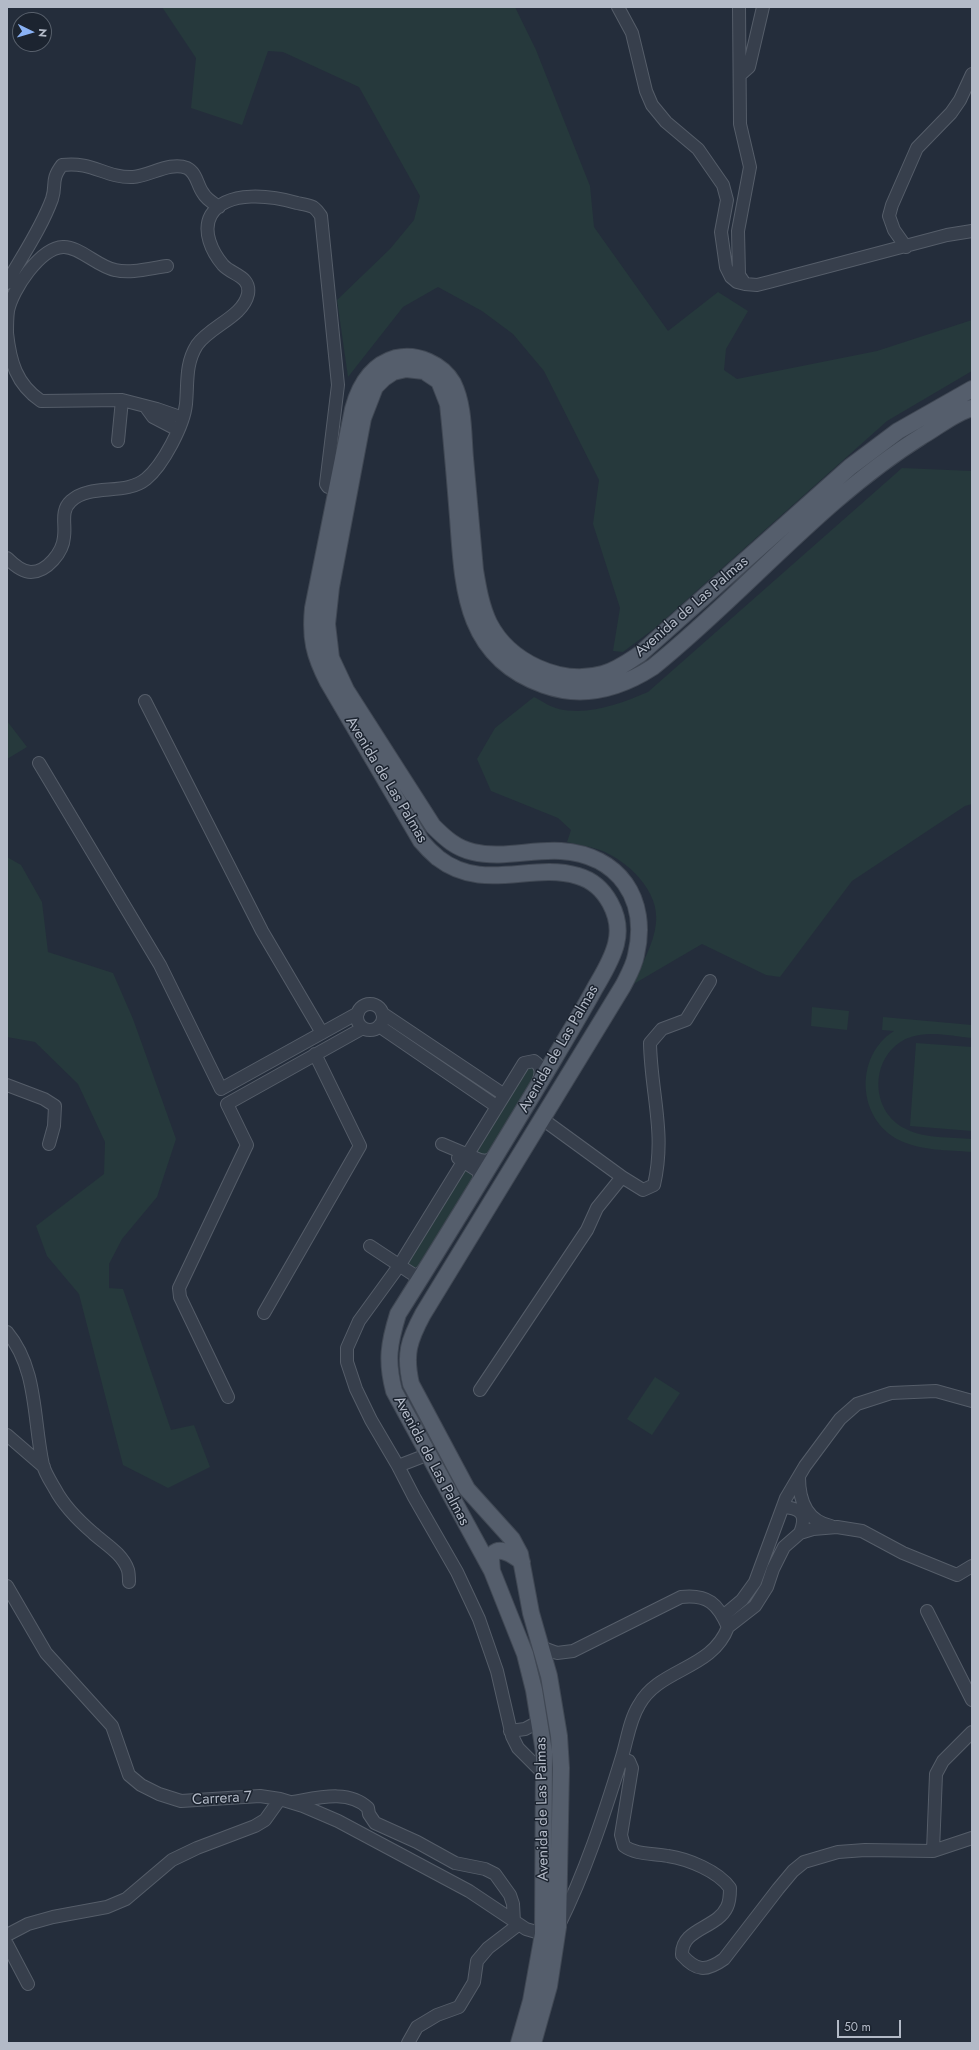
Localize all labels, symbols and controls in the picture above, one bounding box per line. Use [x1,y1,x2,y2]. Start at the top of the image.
north arrow [12,12,52,52]
text: N [35,28,51,38]
street label: Avenida de Las Palmas [632,553,752,661]
street label: Avenida de Las Palmas [341,714,431,846]
street label: Avenida de Las Palmas [515,982,603,1116]
street label: Avenida de Las Palmas [389,1393,473,1529]
street label: Avenida de Las Palmas [533,1737,553,1881]
street label: Carrera 7 [192,1788,252,1810]
scale bar [839,2012,903,2038]
text: 50 m [844,2018,871,2036]

